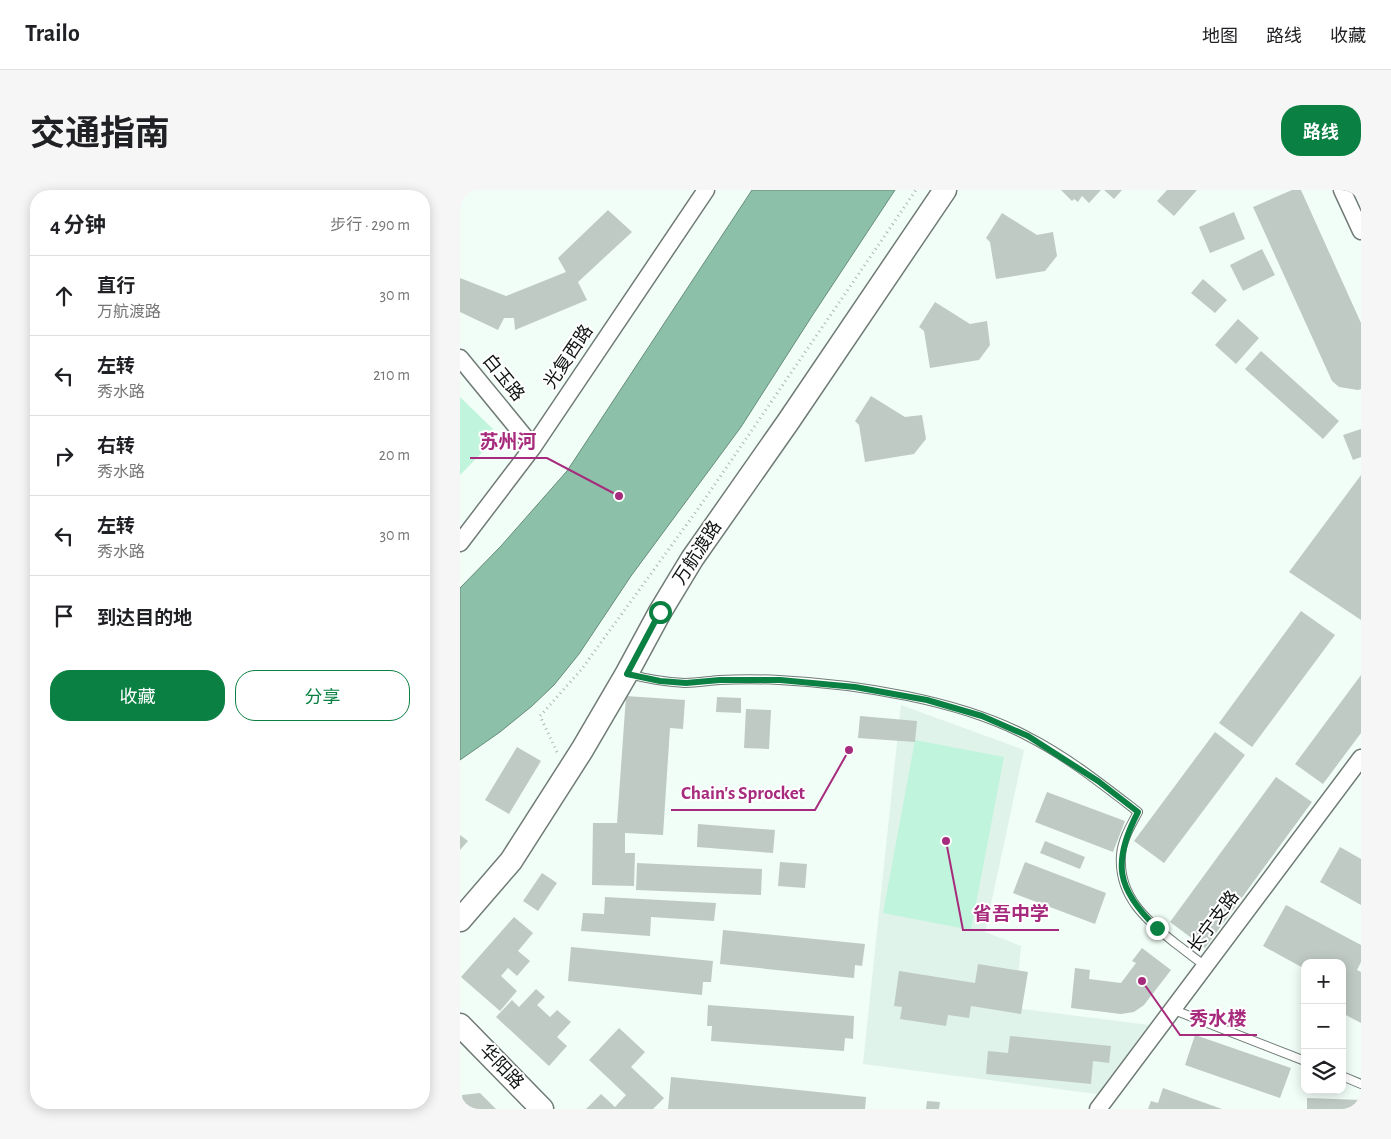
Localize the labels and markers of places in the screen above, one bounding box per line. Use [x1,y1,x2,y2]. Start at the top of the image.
callout: 苏州河 [470,424,547,458]
callout: Chain's Sprocket [671,776,815,810]
callout: 省吾中学 [963,896,1059,930]
callout: 秀水楼 [1180,1001,1257,1035]

